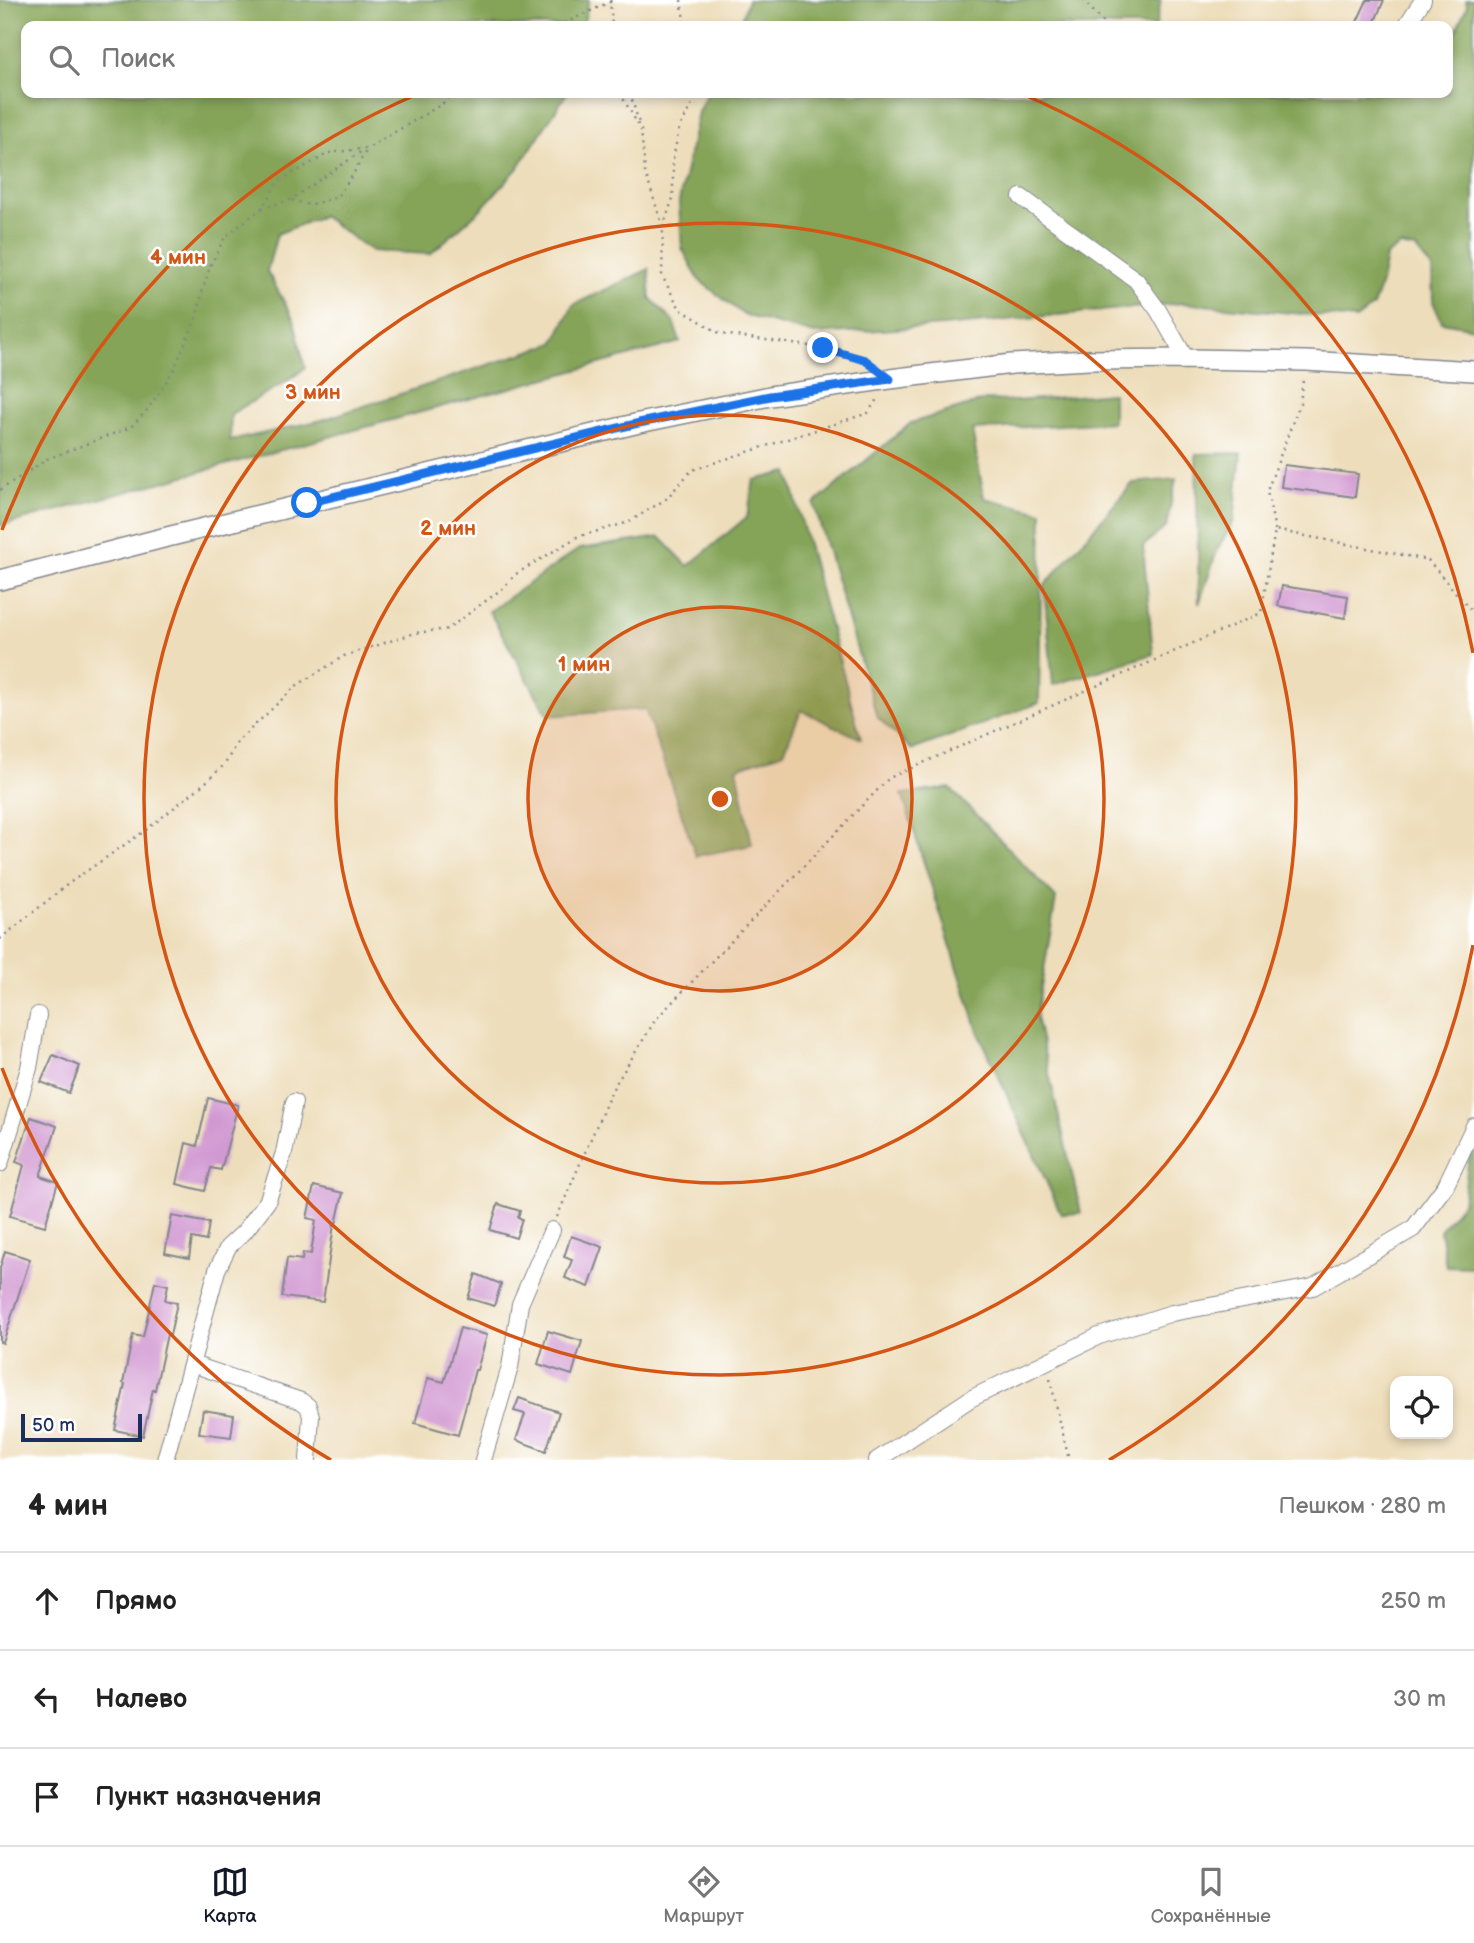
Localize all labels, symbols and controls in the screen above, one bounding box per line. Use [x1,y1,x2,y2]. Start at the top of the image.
search box [21,21,1453,98]
icon: search [45,41,83,79]
text: Поиск [101,44,175,75]
text: 4 мин [150,245,206,270]
route end [807,332,838,363]
text: 3 мин [285,380,341,405]
route start [291,487,322,518]
text: 2 мин [420,516,476,541]
text: 1 мин [558,652,610,677]
centre of rings [708,787,732,811]
map controls [1390,1376,1453,1439]
button: locate [1390,1376,1453,1439]
scale bar [21,1411,142,1443]
text: 50 m [32,1414,75,1437]
text: 4 мин [28,1488,108,1524]
text: Пешком · 280 m [1278,1492,1446,1520]
icon: ahead [28,1582,66,1620]
text: Прямо [95,1586,177,1617]
text: 250 m [1380,1587,1446,1615]
icon: left [28,1680,66,1718]
text: Налево [95,1684,187,1715]
text: 30 m [1393,1685,1446,1713]
icon: arrive [28,1778,66,1816]
text: Пункт назначения [95,1782,321,1813]
tab: Карта [203,1863,257,1928]
tab: Маршрут [663,1863,744,1928]
tab: Сохранённые [1151,1863,1271,1928]

